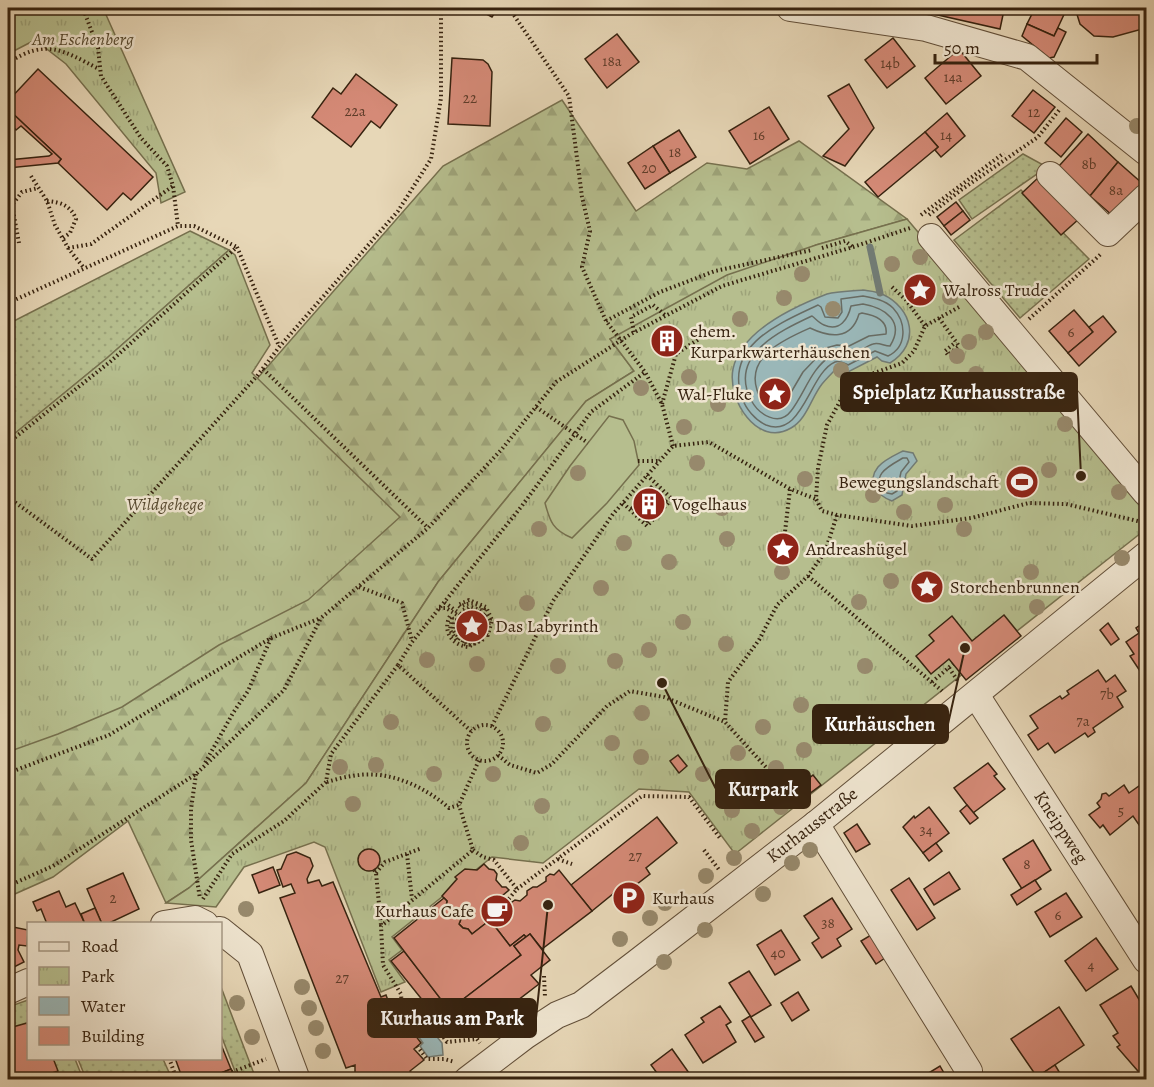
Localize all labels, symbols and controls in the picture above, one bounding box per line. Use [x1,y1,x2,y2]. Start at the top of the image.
park label: Am Eschenberg [31,27,134,51]
scale bar [935,27,1097,65]
text: 50 m [944,36,980,60]
house number: 18a [602,51,622,71]
house number: 14b [880,53,900,73]
house number: 14a [944,67,962,87]
house number: 22 [463,88,477,108]
house number: 22a [344,101,366,121]
house number: 12 [1028,102,1040,122]
house number: 16 [753,125,765,145]
house number: 14 [940,125,952,145]
house number: 18 [669,142,681,162]
house number: 8b [1082,154,1097,174]
house number: 20 [641,158,657,178]
house number: 8a [1109,180,1123,200]
place icon: Walross Trude [902,272,938,308]
place label: Walross Trude [942,278,1048,302]
place label: ehem. Kurparkwärterhäuschen [690,319,870,364]
house number: 6 [1068,322,1075,342]
building icon: ehem. Kurparkwärterhäuschen [649,323,685,359]
callout: Spielplatz Kurhausstraße [841,373,1077,411]
place icon: Wal-Fluke [757,376,793,412]
text: Spielplatz Kurhausstraße [853,379,1065,406]
place label: Wal-Fluke [677,382,752,406]
sports icon: Bewegungslandschaft [1004,464,1040,500]
place label: Bewegungslandschaft [838,470,999,494]
building icon: Vogelhaus [631,486,667,522]
park label: Wildgehege [127,492,204,516]
place label: Vogelhaus [671,492,747,516]
place icon: Andreashügel [765,531,801,567]
place label: Andreashügel [805,537,908,561]
place icon: Storchenbrunnen [909,569,945,605]
place label: Storchenbrunnen [950,575,1080,599]
place icon: Das Labyrinth [454,608,490,644]
place label: Das Labyrinth [495,614,599,638]
house number: 7b [1100,684,1114,704]
callout: Kurhäuschen [813,705,948,743]
text: Kurhäuschen [824,711,936,738]
house number: 7a [1076,711,1090,731]
callout: Kurpark [716,770,810,808]
text: Kurpark [728,776,799,803]
street label: Kurhausstraße [761,782,863,868]
street label: Kneippweg [1029,786,1093,868]
house number: 5 [1118,801,1124,821]
house number: 34 [919,820,933,840]
house number: 27 [628,846,642,866]
house number: 8 [1023,854,1031,874]
parking icon: Kurhaus [611,880,647,916]
place label: Kurhaus [652,886,715,910]
house number: 2 [109,888,117,908]
cafe icon: Kurhaus Cafe [479,893,515,929]
place label: Kurhaus Cafe [375,899,474,923]
house number: 6 [1055,905,1062,925]
house number: 38 [821,913,835,933]
legend [27,922,222,1060]
text: Road [81,934,119,958]
house number: 40 [771,943,785,963]
house number: 4 [1088,955,1095,975]
text: Park [81,964,115,988]
house number: 27 [335,968,349,988]
text: Water [80,994,126,1018]
callout: Kurhaus am Park [368,999,536,1037]
text: Kurhaus am Park [380,1005,525,1032]
text: Building [81,1024,145,1048]

